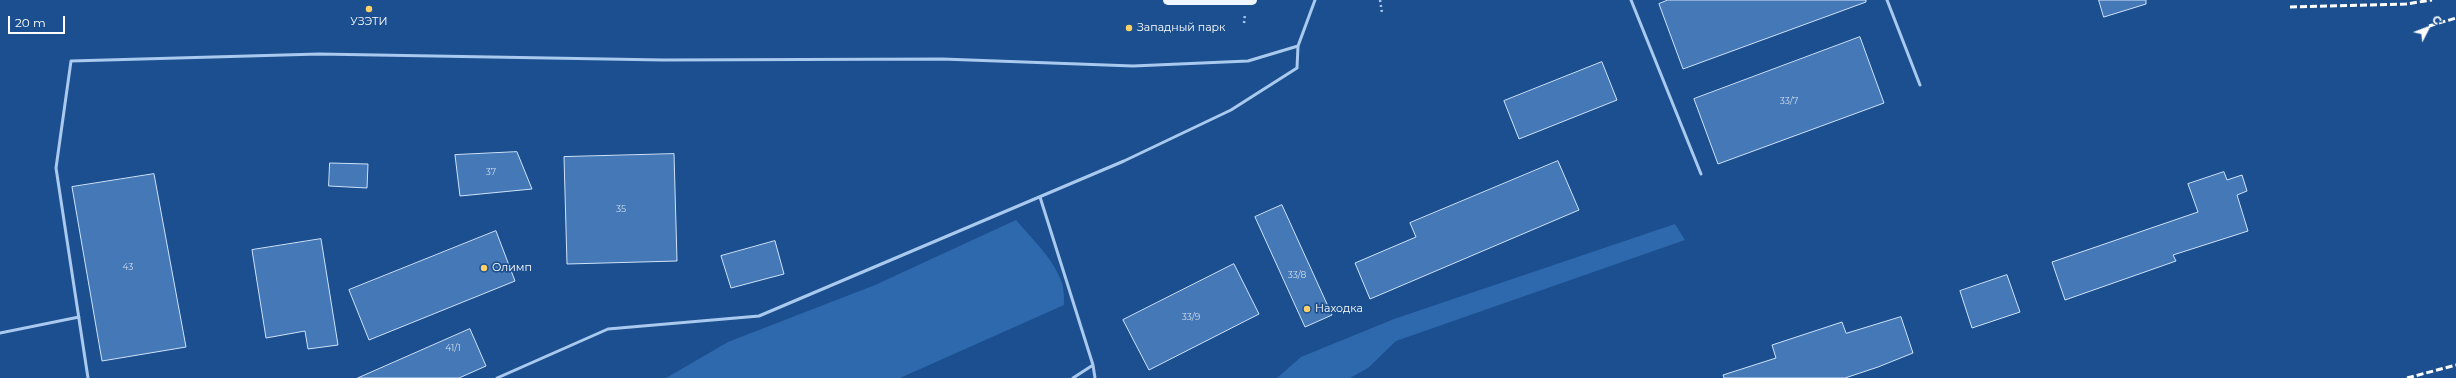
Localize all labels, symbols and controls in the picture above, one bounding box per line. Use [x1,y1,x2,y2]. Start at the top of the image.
marker: УЗЭТИ [364,4,374,14]
scale bar [10,8,67,34]
north arrow [2408,8,2448,48]
text: С [2429,12,2445,28]
text: 20 m [15,15,46,30]
place label: УЗЭТИ [350,15,388,29]
place label: Западный парк [1137,21,1226,35]
marker: Западный парк [1124,23,1134,33]
house number: 33/7 [1780,96,1798,106]
house number: 37 [486,167,496,177]
house number: 35 [616,204,626,214]
place label: Олимп [492,261,532,275]
house number: 43 [123,262,133,272]
marker: Олимп [479,263,489,273]
house number: 33/8 [1288,270,1306,280]
place label: Находка [1315,302,1363,316]
marker: Находка [1302,304,1312,314]
house number: 33/9 [1182,312,1200,322]
house number: 41/1 [445,343,461,353]

